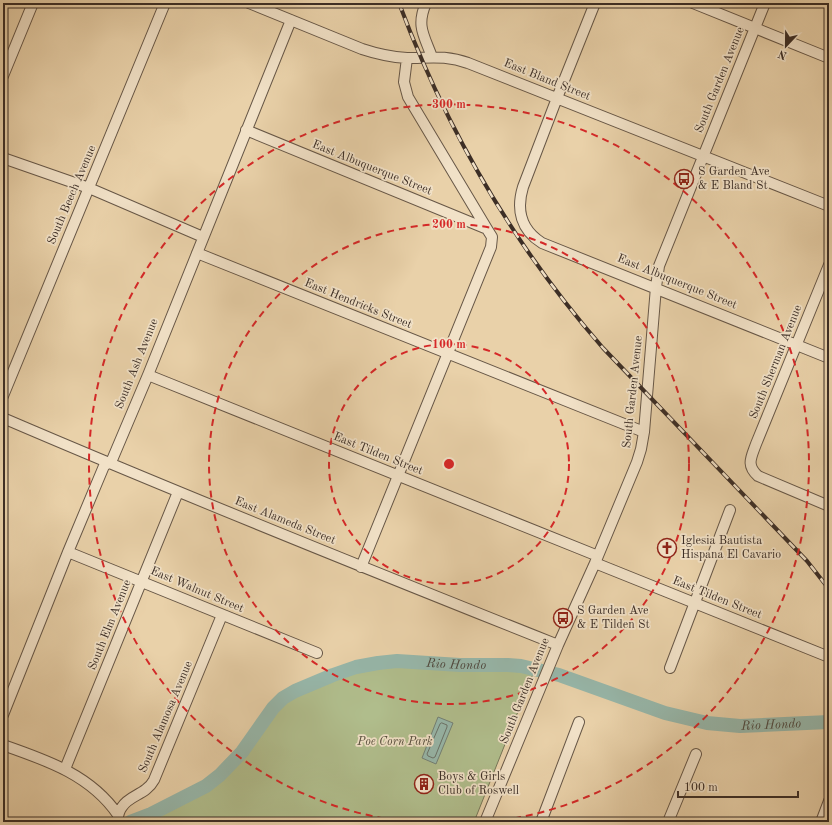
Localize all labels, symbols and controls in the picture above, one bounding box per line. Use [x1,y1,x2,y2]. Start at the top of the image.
street label: South Garden Avenue [693,25,747,135]
north arrow [766,26,806,66]
text: N [776,47,789,61]
street label: East Bland Street [502,57,592,103]
text: 300 m [432,99,466,111]
street label: East Albuquerque Street [310,138,434,198]
street label: South Beech Avenue [46,143,99,246]
place label: S Garden Ave & E Bland St [698,166,770,192]
bus stop icon: S Garden Ave & E Bland St [673,168,695,190]
text: 200 m [432,219,466,231]
street label: East Albuquerque Street [615,252,739,312]
street label: East Hendricks Street [303,277,413,331]
street label: South Sherman Avenue [748,303,805,421]
street label: South Ash Avenue [113,317,161,411]
street label: South Garden Avenue [621,335,645,449]
text: 100 m [432,339,466,351]
street label: East Tilden Street [332,431,424,477]
centre of rings [442,457,456,471]
street label: East Alameda Street [233,495,337,547]
place label: Iglesia Bautista Hispana El Cavario [681,535,781,561]
church icon: Iglesia Bautista Hispana El Cavario [656,537,678,559]
street label: East Walnut Street [149,565,245,615]
street label: East Tilden Street [671,575,763,621]
street label: South Elm Avenue [86,578,134,672]
place label: S Garden Ave & E Tilden St [577,605,650,631]
bus stop icon: S Garden Ave & E Tilden St [552,607,574,629]
street label: South Garden Avenue [498,636,552,746]
water label: Rio Hondo [425,656,486,672]
street label: South Alamosa Avenue [137,659,195,775]
water label: Rio Hondo [740,717,801,732]
park label: Poe Corn Park [356,736,433,748]
place label: Boys & Girls Club of Roswell [438,771,519,797]
building icon: Boys & Girls Club of Roswell [413,773,435,795]
scale bar [678,773,798,799]
text: 100 m [684,782,718,794]

